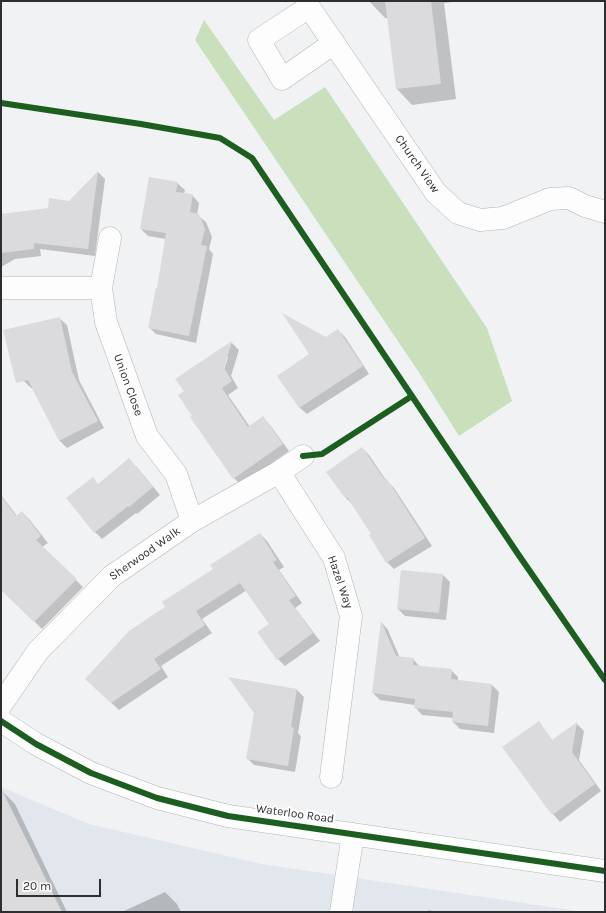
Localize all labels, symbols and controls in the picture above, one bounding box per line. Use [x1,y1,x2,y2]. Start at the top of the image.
street label: Church View [392,132,442,196]
street label: Union Close [110,352,146,418]
street label: Sherwood Walk [107,524,183,584]
street label: Hazel Way [324,554,356,610]
street label: Waterloo Road [255,801,335,827]
scale bar [18,871,103,897]
text: 20 m [23,879,51,893]

